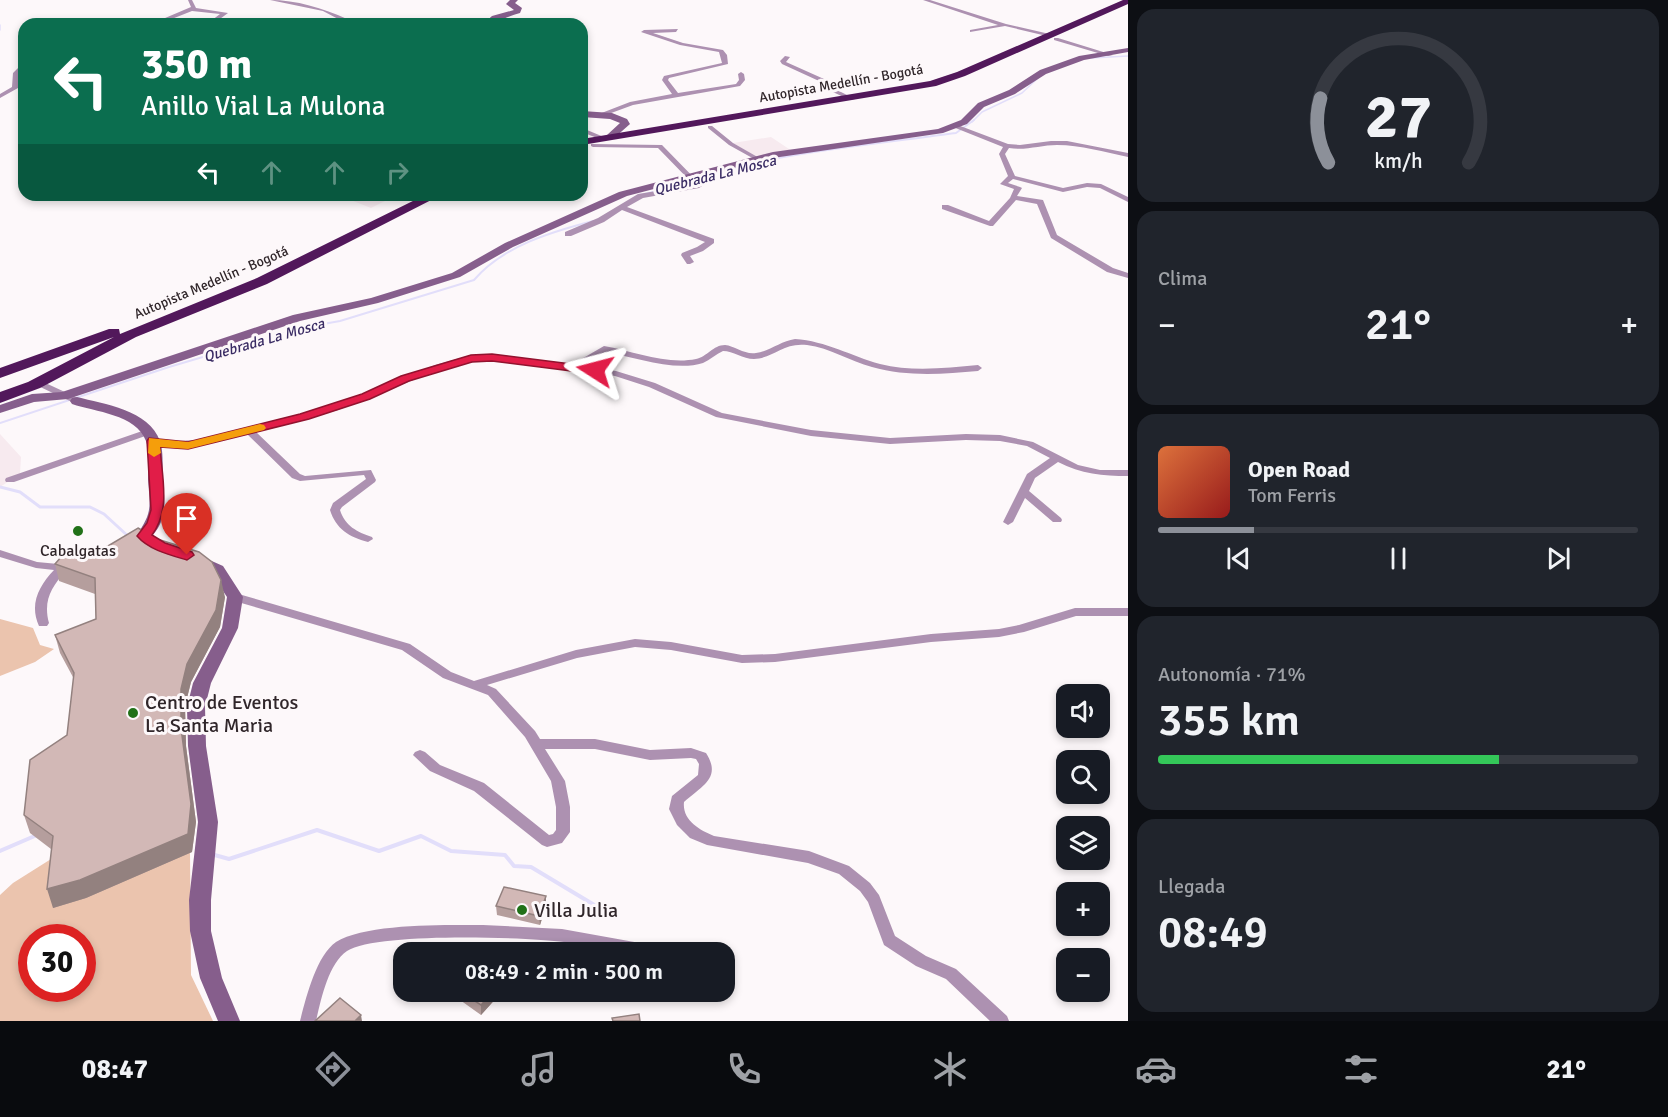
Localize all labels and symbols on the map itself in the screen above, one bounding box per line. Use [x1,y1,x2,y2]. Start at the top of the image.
street label: Autopista Medellín - Bogotá [758,61,924,106]
water label: Quebrada La Mosca [652,151,778,199]
street label: Autopista Medellín - Bogotá [131,242,291,323]
water label: Quebrada La Mosca [201,314,327,366]
position arrow [563,338,627,402]
pin [161,493,212,555]
marker: Cabalgatas [71,524,85,538]
place label: Cabalgatas [40,541,116,561]
place label: Centro de Eventos La Santa Maria [145,690,299,738]
marker: Centro de Eventos La Santa Maria [126,706,140,720]
place label: Villa Julia [534,898,618,923]
marker: Villa Julia [515,903,529,917]
speed limit sign: 30 [18,924,96,1002]

